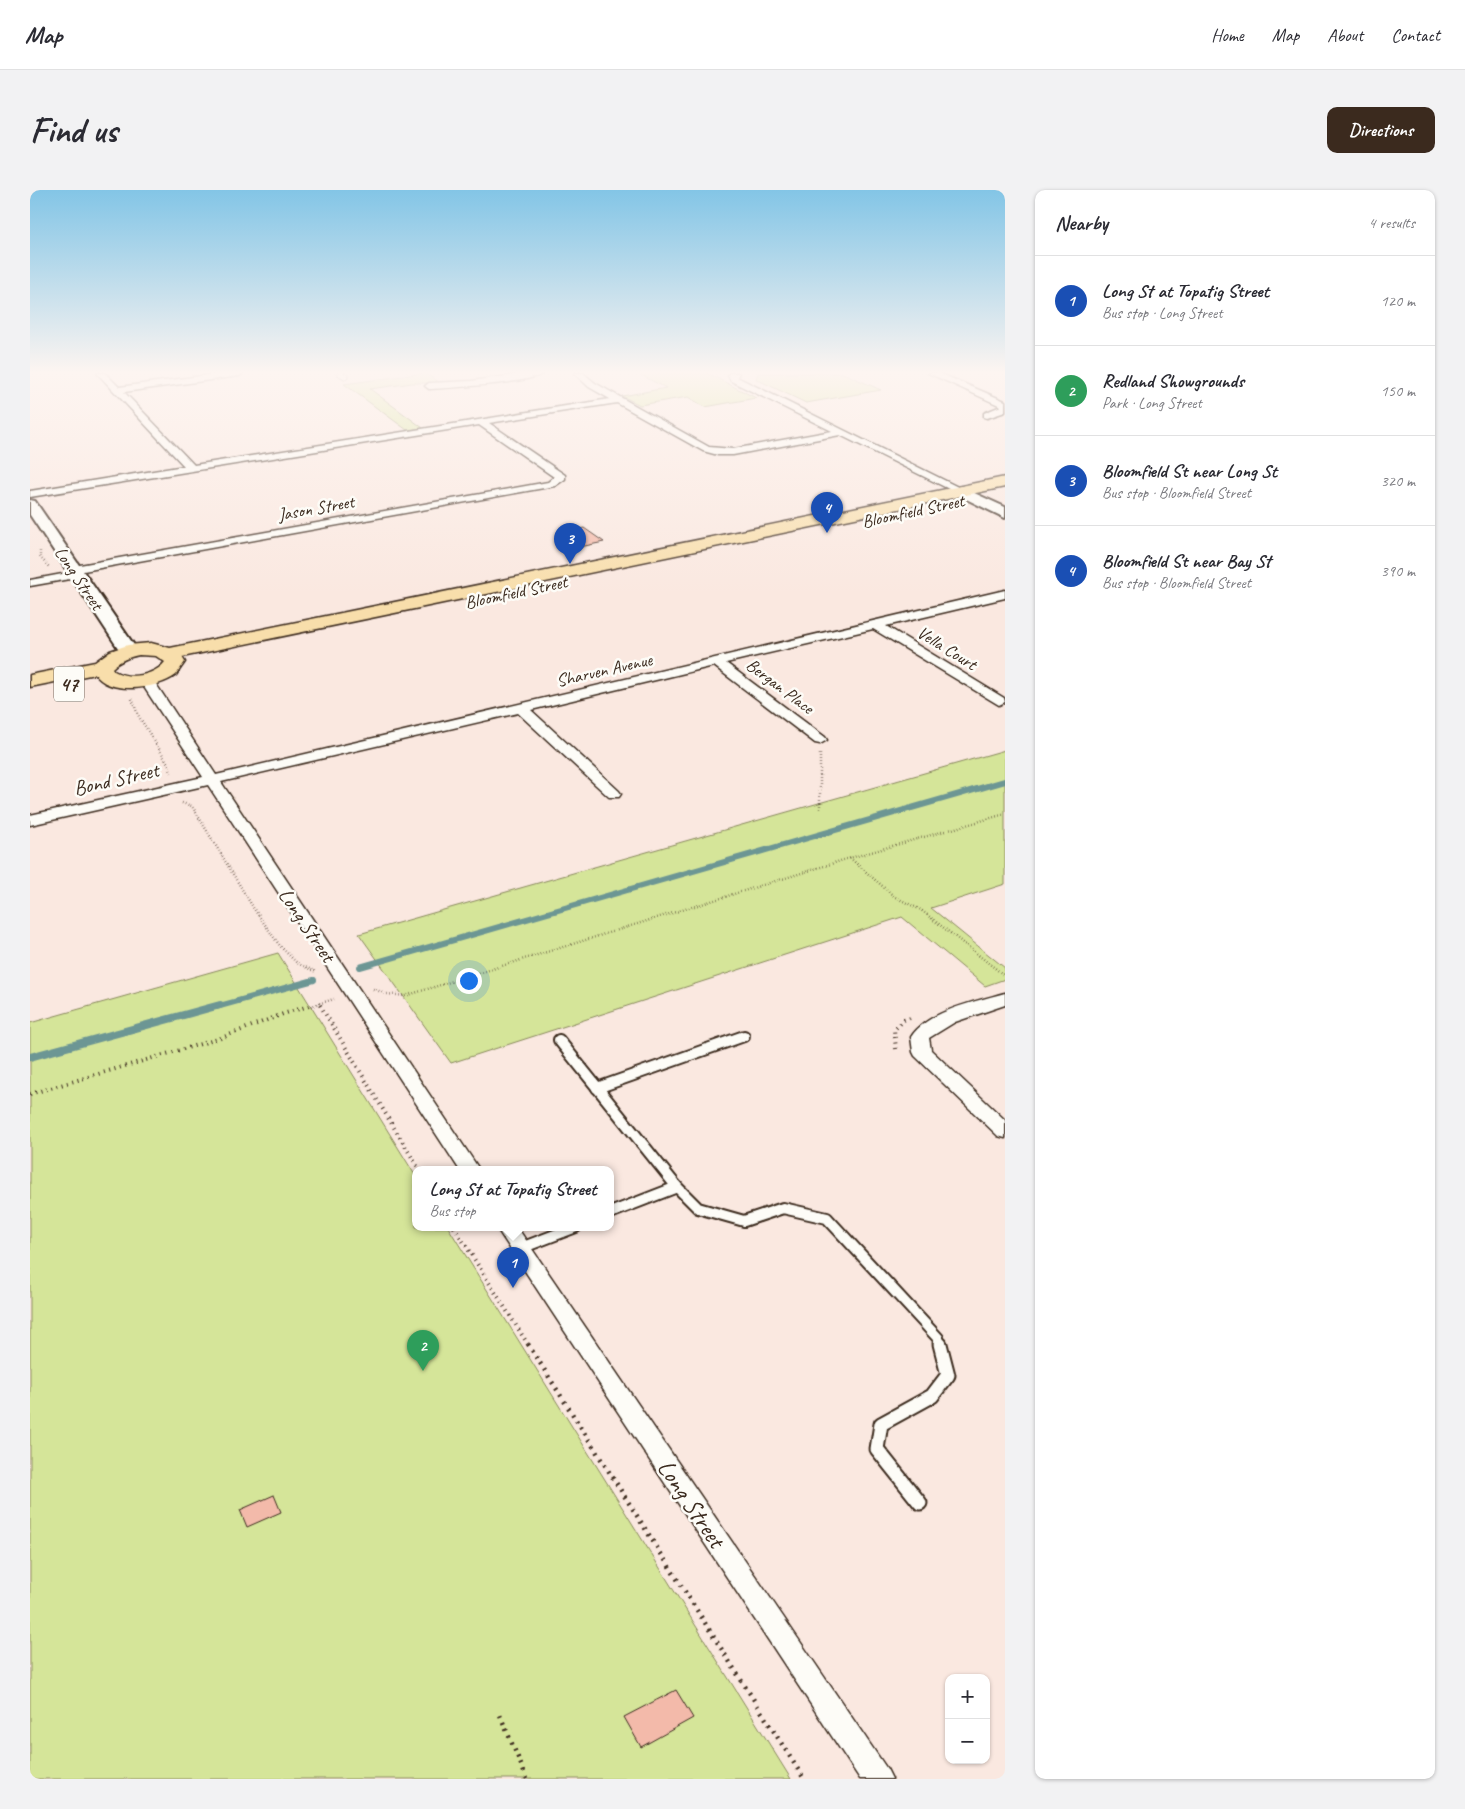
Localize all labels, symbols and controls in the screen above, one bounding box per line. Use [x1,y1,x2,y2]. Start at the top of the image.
text: Map [25,20,62,50]
text: Home [1211,24,1244,46]
text: Map [1272,24,1299,46]
text: About [1327,24,1363,46]
text: Contact [1391,24,1440,46]
button: Directions [1327,107,1435,153]
text: Find us [30,108,117,153]
text: Nearby [1055,210,1108,236]
text: 4 results [1368,213,1415,233]
text: Long St at Topatig Street [1102,279,1269,303]
text: 1 [1067,291,1075,311]
text: 120 m [1381,291,1415,311]
text: Bus stop · Long Street [1102,303,1223,323]
text: Redland Showgrounds [1102,369,1244,393]
text: 2 [1067,381,1075,401]
text: 150 m [1381,381,1415,401]
text: Park · Long Street [1102,393,1202,413]
text: Bloomfield St near Long St [1102,459,1277,483]
text: 3 [1067,471,1075,491]
text: 320 m [1381,471,1415,491]
text: Bus stop · Bloomfield Street [1102,483,1251,503]
street label: Bloomfield Street [860,489,968,533]
street label: Jason Street [275,490,358,526]
pin: 4 [811,492,843,533]
pin: 3 [554,523,586,564]
street label: Long Street [50,542,109,616]
text: Bloomfield St near Bay St [1102,549,1271,573]
text: 4 [1067,561,1075,581]
text: 390 m [1381,561,1415,581]
street label: Bloomfield Street [463,570,571,614]
text: Bus stop · Bloomfield Street [1102,573,1251,593]
street label: Vella Court [913,621,983,676]
street label: Sharven Avenue [554,648,655,692]
street label: Bergan Place [742,653,819,719]
road number: 47 [54,666,84,702]
street label: Bond Street [71,756,163,801]
street label: Long Street [273,883,342,969]
your location [456,968,482,994]
popup [412,1166,614,1231]
text: Long St at Topatig Street [430,1177,596,1201]
text: Bus stop [430,1201,476,1221]
pin: 1 [497,1247,529,1288]
pin: 2 [407,1330,439,1371]
street label: Long Street [650,1453,734,1556]
map controls [945,1674,990,1764]
button: + [945,1674,990,1719]
button: − [945,1719,990,1764]

